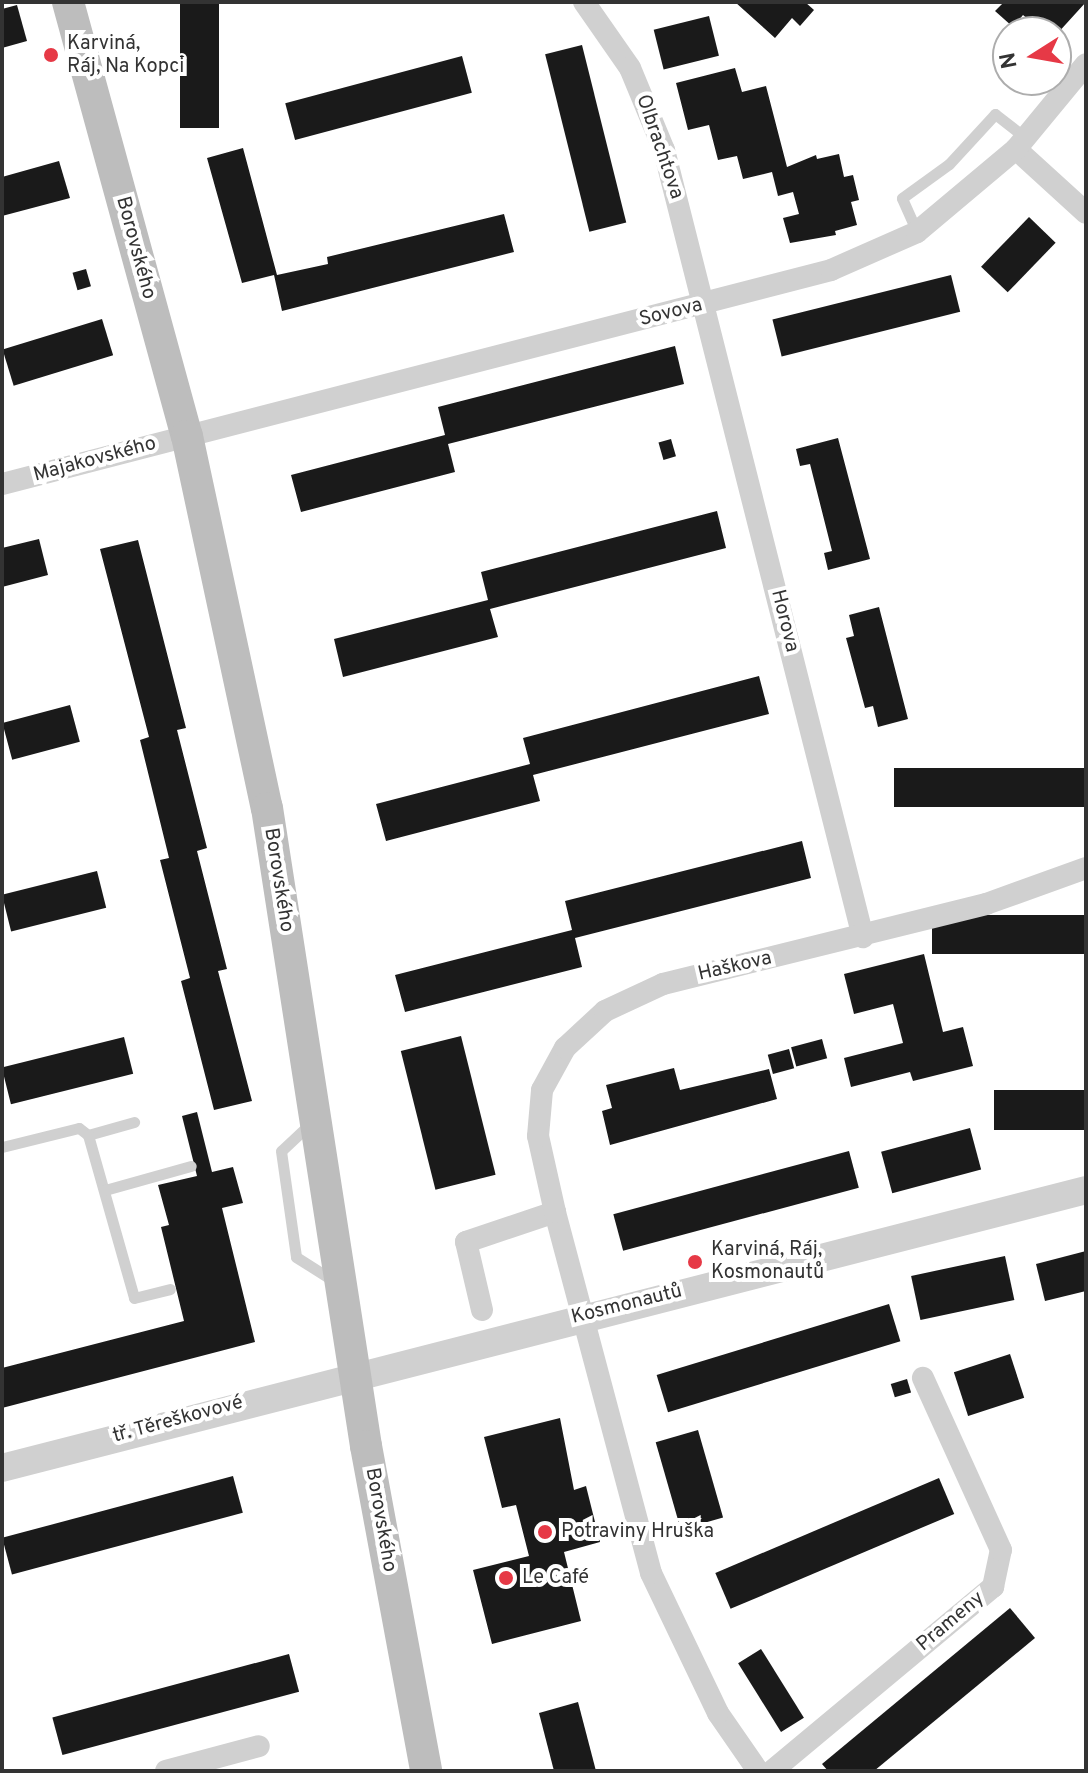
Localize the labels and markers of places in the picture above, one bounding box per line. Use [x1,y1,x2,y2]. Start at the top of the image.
place label: Karviná, Ráj, Na Kopci [67,32,184,79]
marker: Karviná, Ráj, Na Kopci [42,46,60,64]
place label: Karviná, Ráj, Kosmonautů [711,1238,824,1285]
marker: Karviná, Ráj, Kosmonautů [686,1253,704,1271]
place label: Potraviny Hruška [561,1520,714,1544]
marker: Potraviny Hruška [536,1523,554,1541]
place label: Le Café [522,1566,589,1590]
marker: Le Café [497,1569,515,1587]

